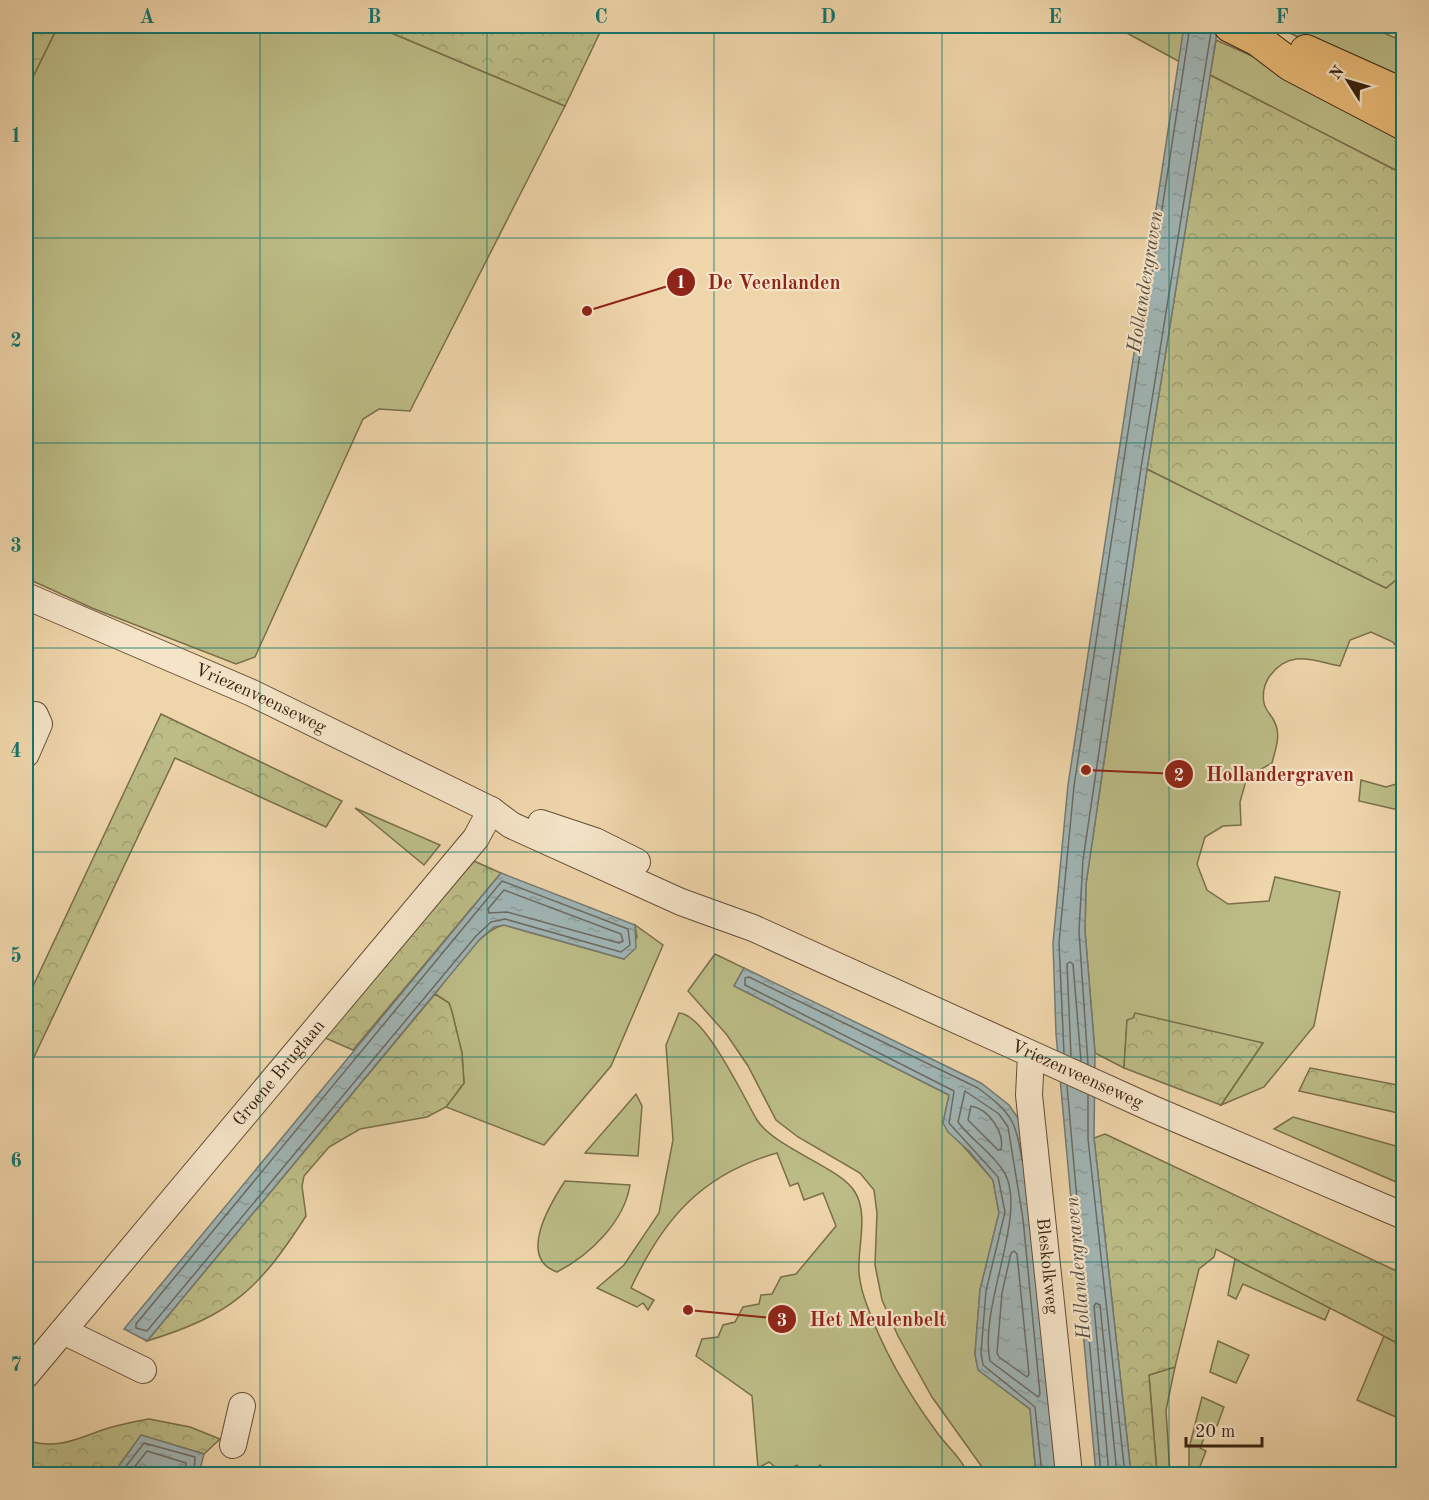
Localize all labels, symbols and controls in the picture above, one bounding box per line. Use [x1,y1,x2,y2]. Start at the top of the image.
text: A [139,8,155,28]
text: B [367,8,381,28]
text: C [594,8,608,28]
text: D [820,8,836,28]
text: E [1048,8,1062,28]
text: F [1275,8,1289,28]
north arrow [1318,51,1378,111]
text: N [1328,63,1348,83]
text: 1 [10,127,22,147]
water label: Hollandergraven [1125,209,1167,356]
callout: De Veenlanden [666,263,853,301]
text: 1 [676,274,686,292]
text: De Veenlanden [707,274,841,294]
text: 2 [10,332,22,352]
text: 3 [10,537,22,557]
street label: Vriezenveenseweg [192,661,329,737]
text: 4 [10,742,22,762]
callout: Hollandergraven [1164,755,1366,793]
text: Hollandergraven [1206,766,1354,786]
text: 2 [1174,767,1184,785]
text: 5 [10,946,22,967]
street label: Groene Bruglaan [230,1016,329,1129]
street label: Vriezenveenseweg [1008,1037,1146,1112]
text: 6 [10,1152,22,1172]
water label: Hollandergraven [1063,1195,1095,1342]
street label: Bleskolkweg [1033,1217,1061,1315]
callout: Het Meulenbelt [767,1300,958,1338]
text: Het Meulenbelt [809,1311,947,1331]
text: 3 [777,1312,787,1330]
text: 7 [10,1356,22,1376]
scale bar [1186,1410,1262,1448]
text: 20 m [1195,1423,1235,1441]

